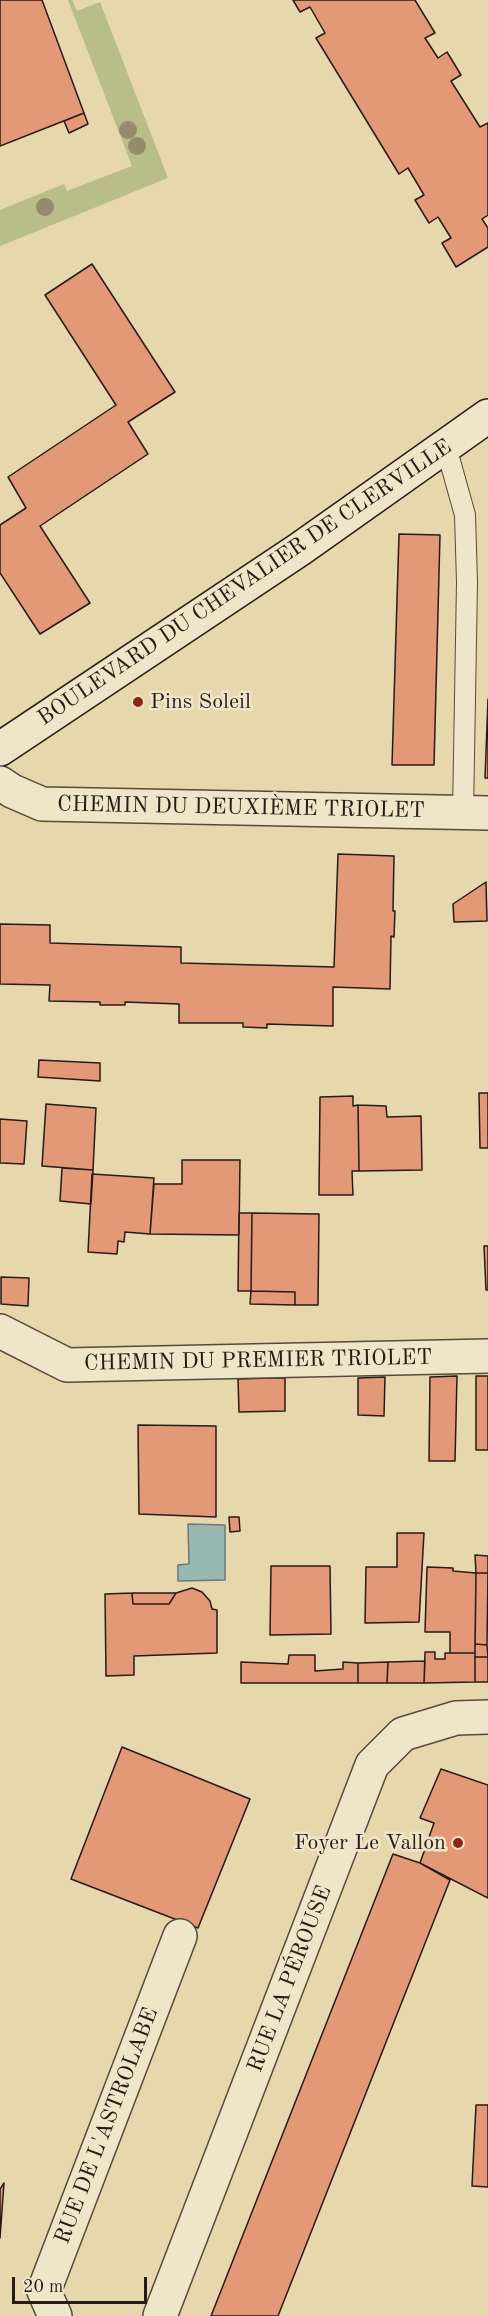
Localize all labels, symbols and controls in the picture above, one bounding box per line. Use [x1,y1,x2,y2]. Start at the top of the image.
street label: BOULEVARD DU CHEVALIER DE CLERVILLE [33,434,457,732]
place label: Pins Soleil [150,689,251,715]
marker: Pins Soleil [131,695,145,709]
street label: CHEMIN DU DEUXIÈME TRIOLET [57,792,425,824]
street label: CHEMIN DU PREMIER TRIOLET [84,1345,432,1377]
place label: Foyer Le Vallon [294,1830,446,1856]
marker: Foyer Le Vallon [451,1836,465,1850]
street label: RUE LA PÉROUSE [242,1882,338,2076]
street label: RUE DE L'ASTROLABE [50,2004,164,2248]
scale bar [15,2265,150,2303]
text: 20 m [23,2278,63,2296]

